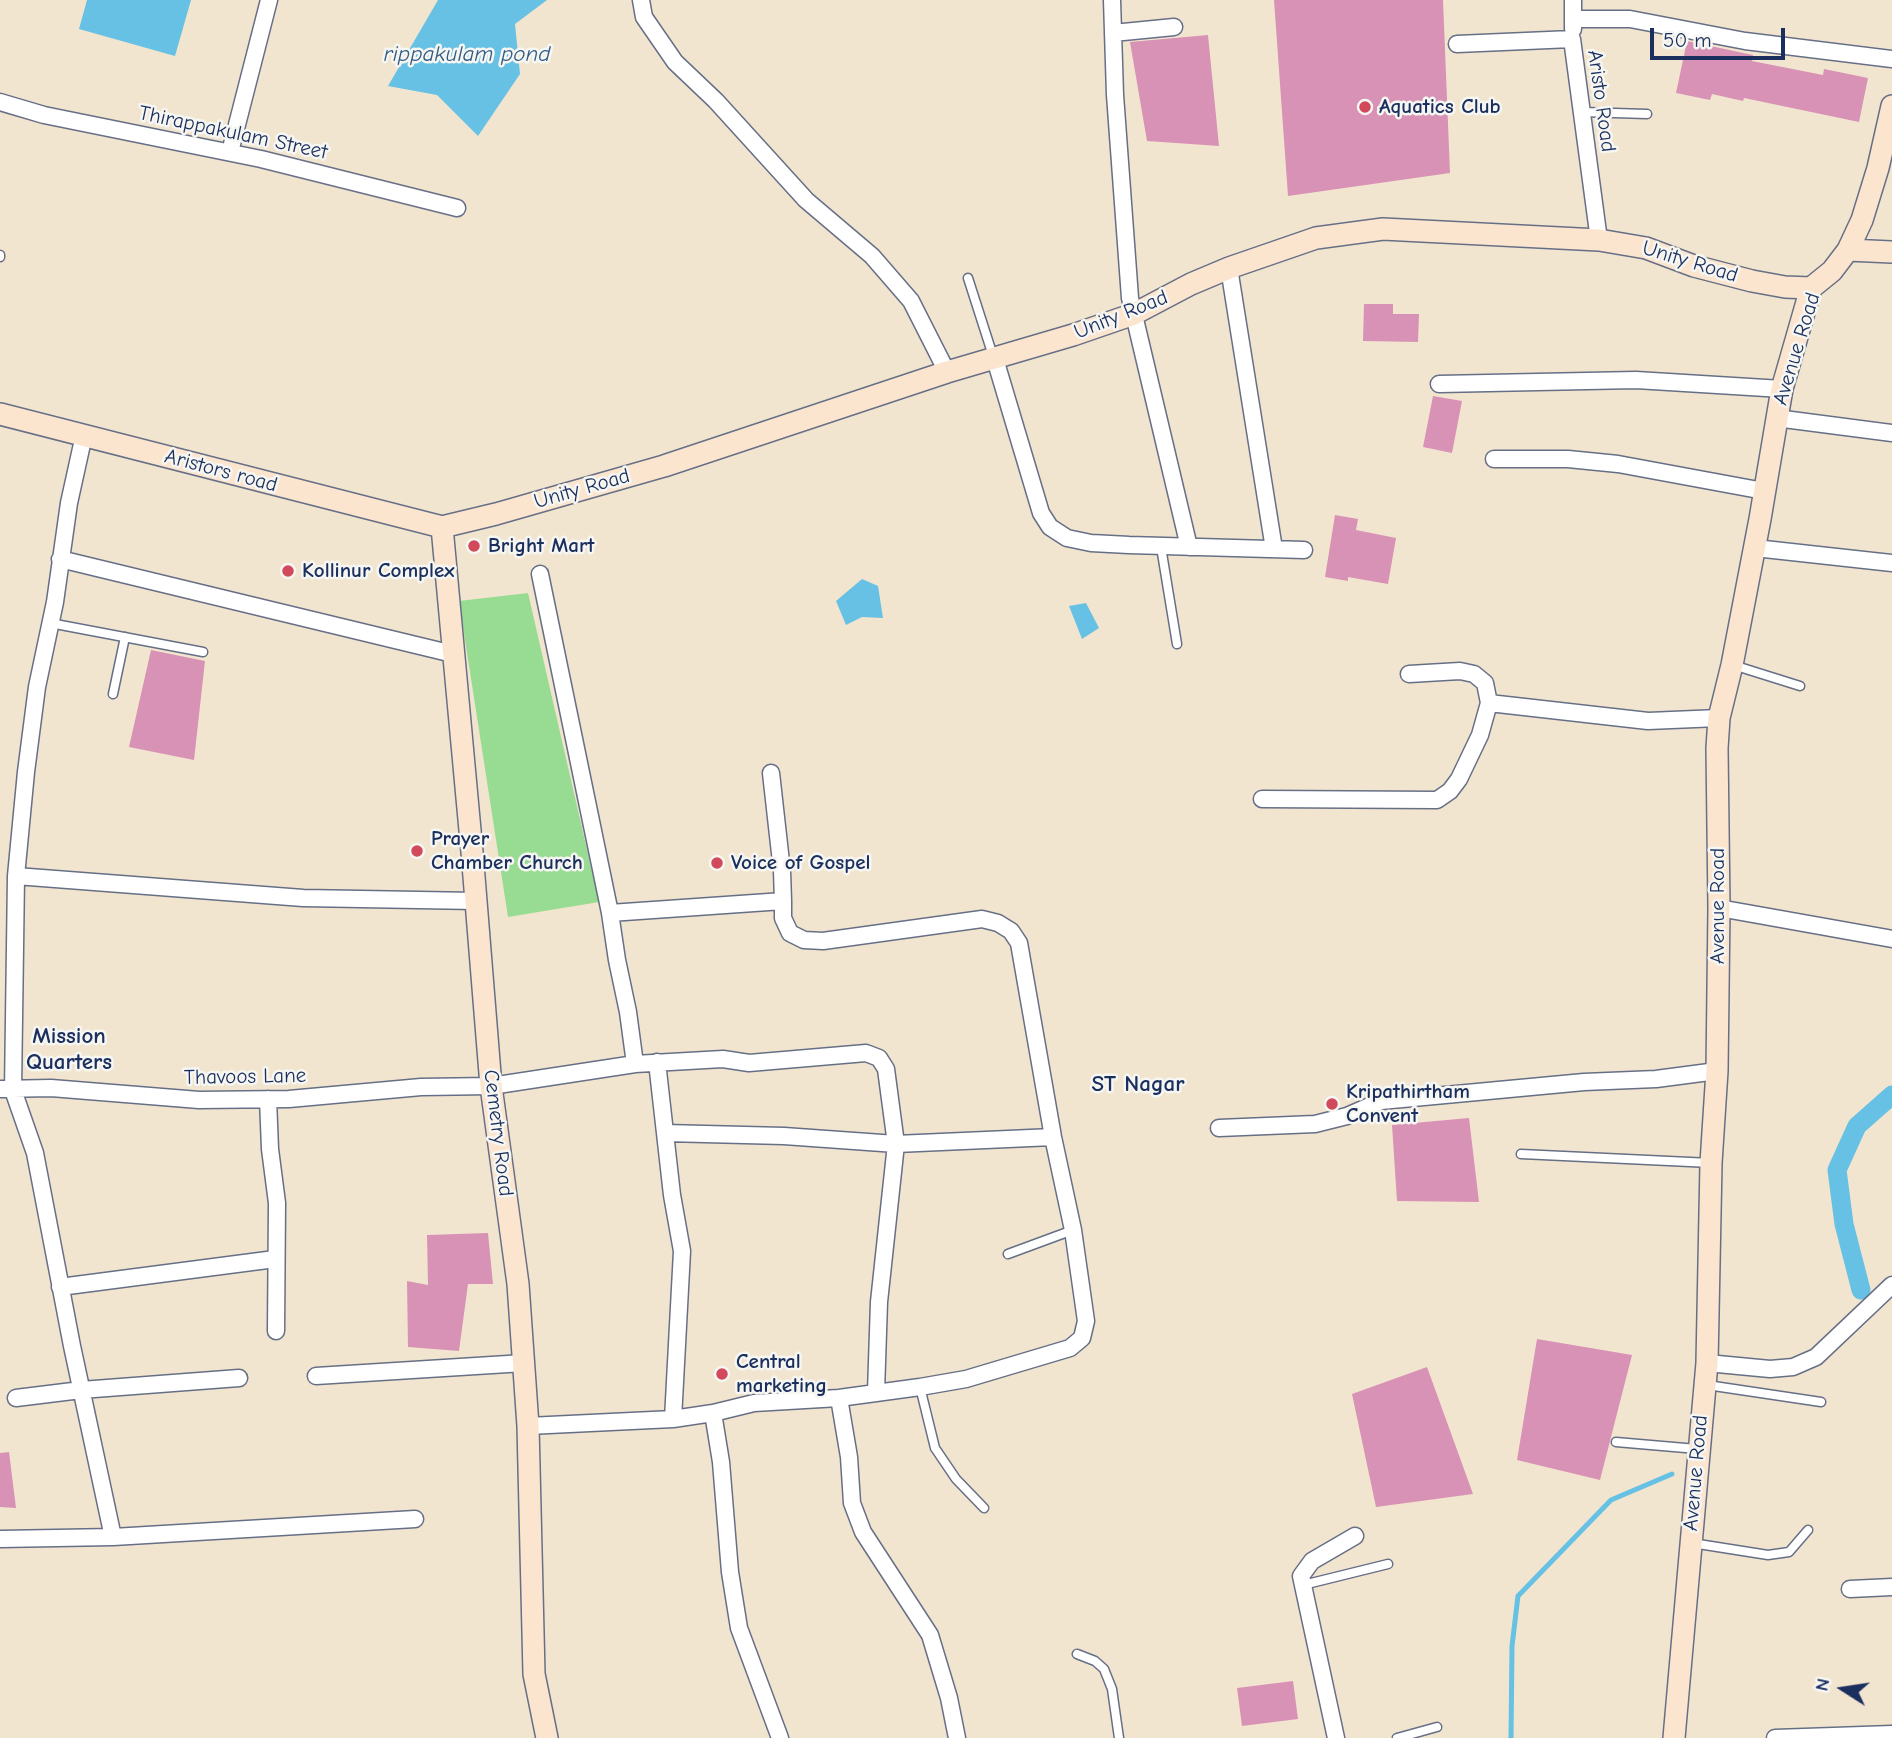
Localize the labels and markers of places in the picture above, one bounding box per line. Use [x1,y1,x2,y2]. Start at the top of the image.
place label: Aquatics Club [1379,94,1501,120]
marker: Aquatics Club [1357,99,1373,115]
place label: Bright Mart [488,533,594,559]
marker: Bright Mart [466,538,482,554]
place label: Kollinur Complex [302,558,455,584]
marker: Kollinur Complex [280,563,296,579]
place label: Prayer Chamber Church [431,826,583,876]
marker: Prayer Chamber Church [409,843,425,859]
place label: Voice of Gospel [731,850,870,876]
marker: Voice of Gospel [709,855,725,871]
place label: Kripathirtham Convent [1346,1079,1470,1129]
marker: Kripathirtham Convent [1324,1096,1340,1112]
place label: Central marketing [736,1349,827,1399]
marker: Central marketing [714,1366,730,1382]

